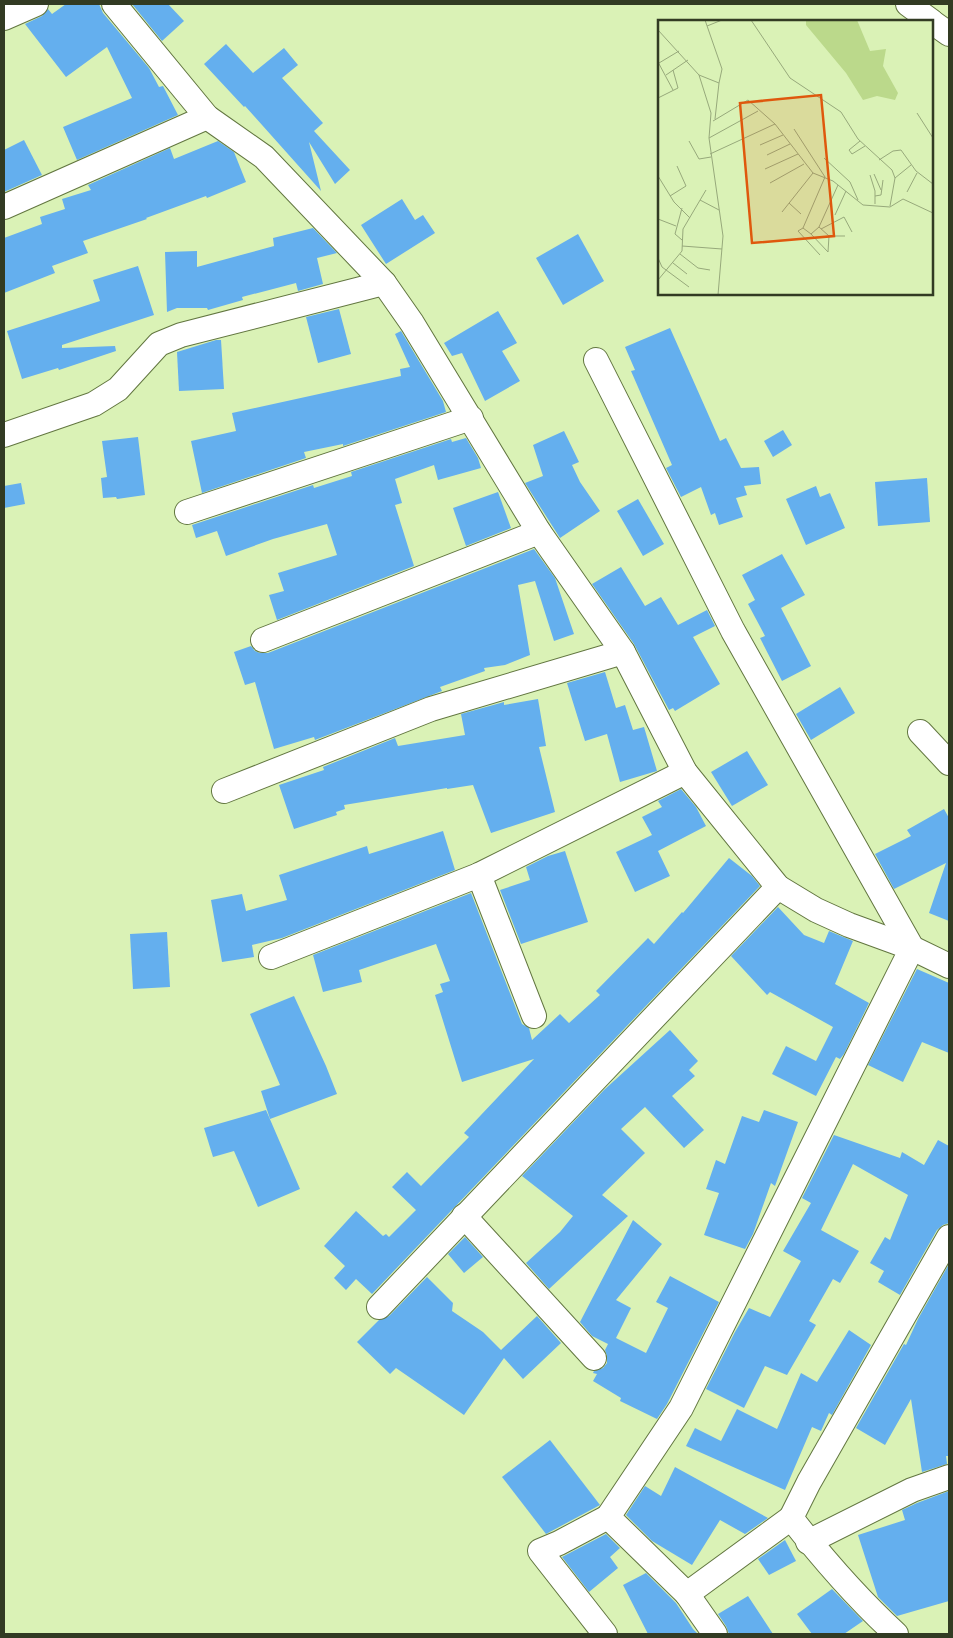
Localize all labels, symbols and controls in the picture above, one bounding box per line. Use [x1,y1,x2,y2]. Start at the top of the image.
inset map [658,20,933,295]

